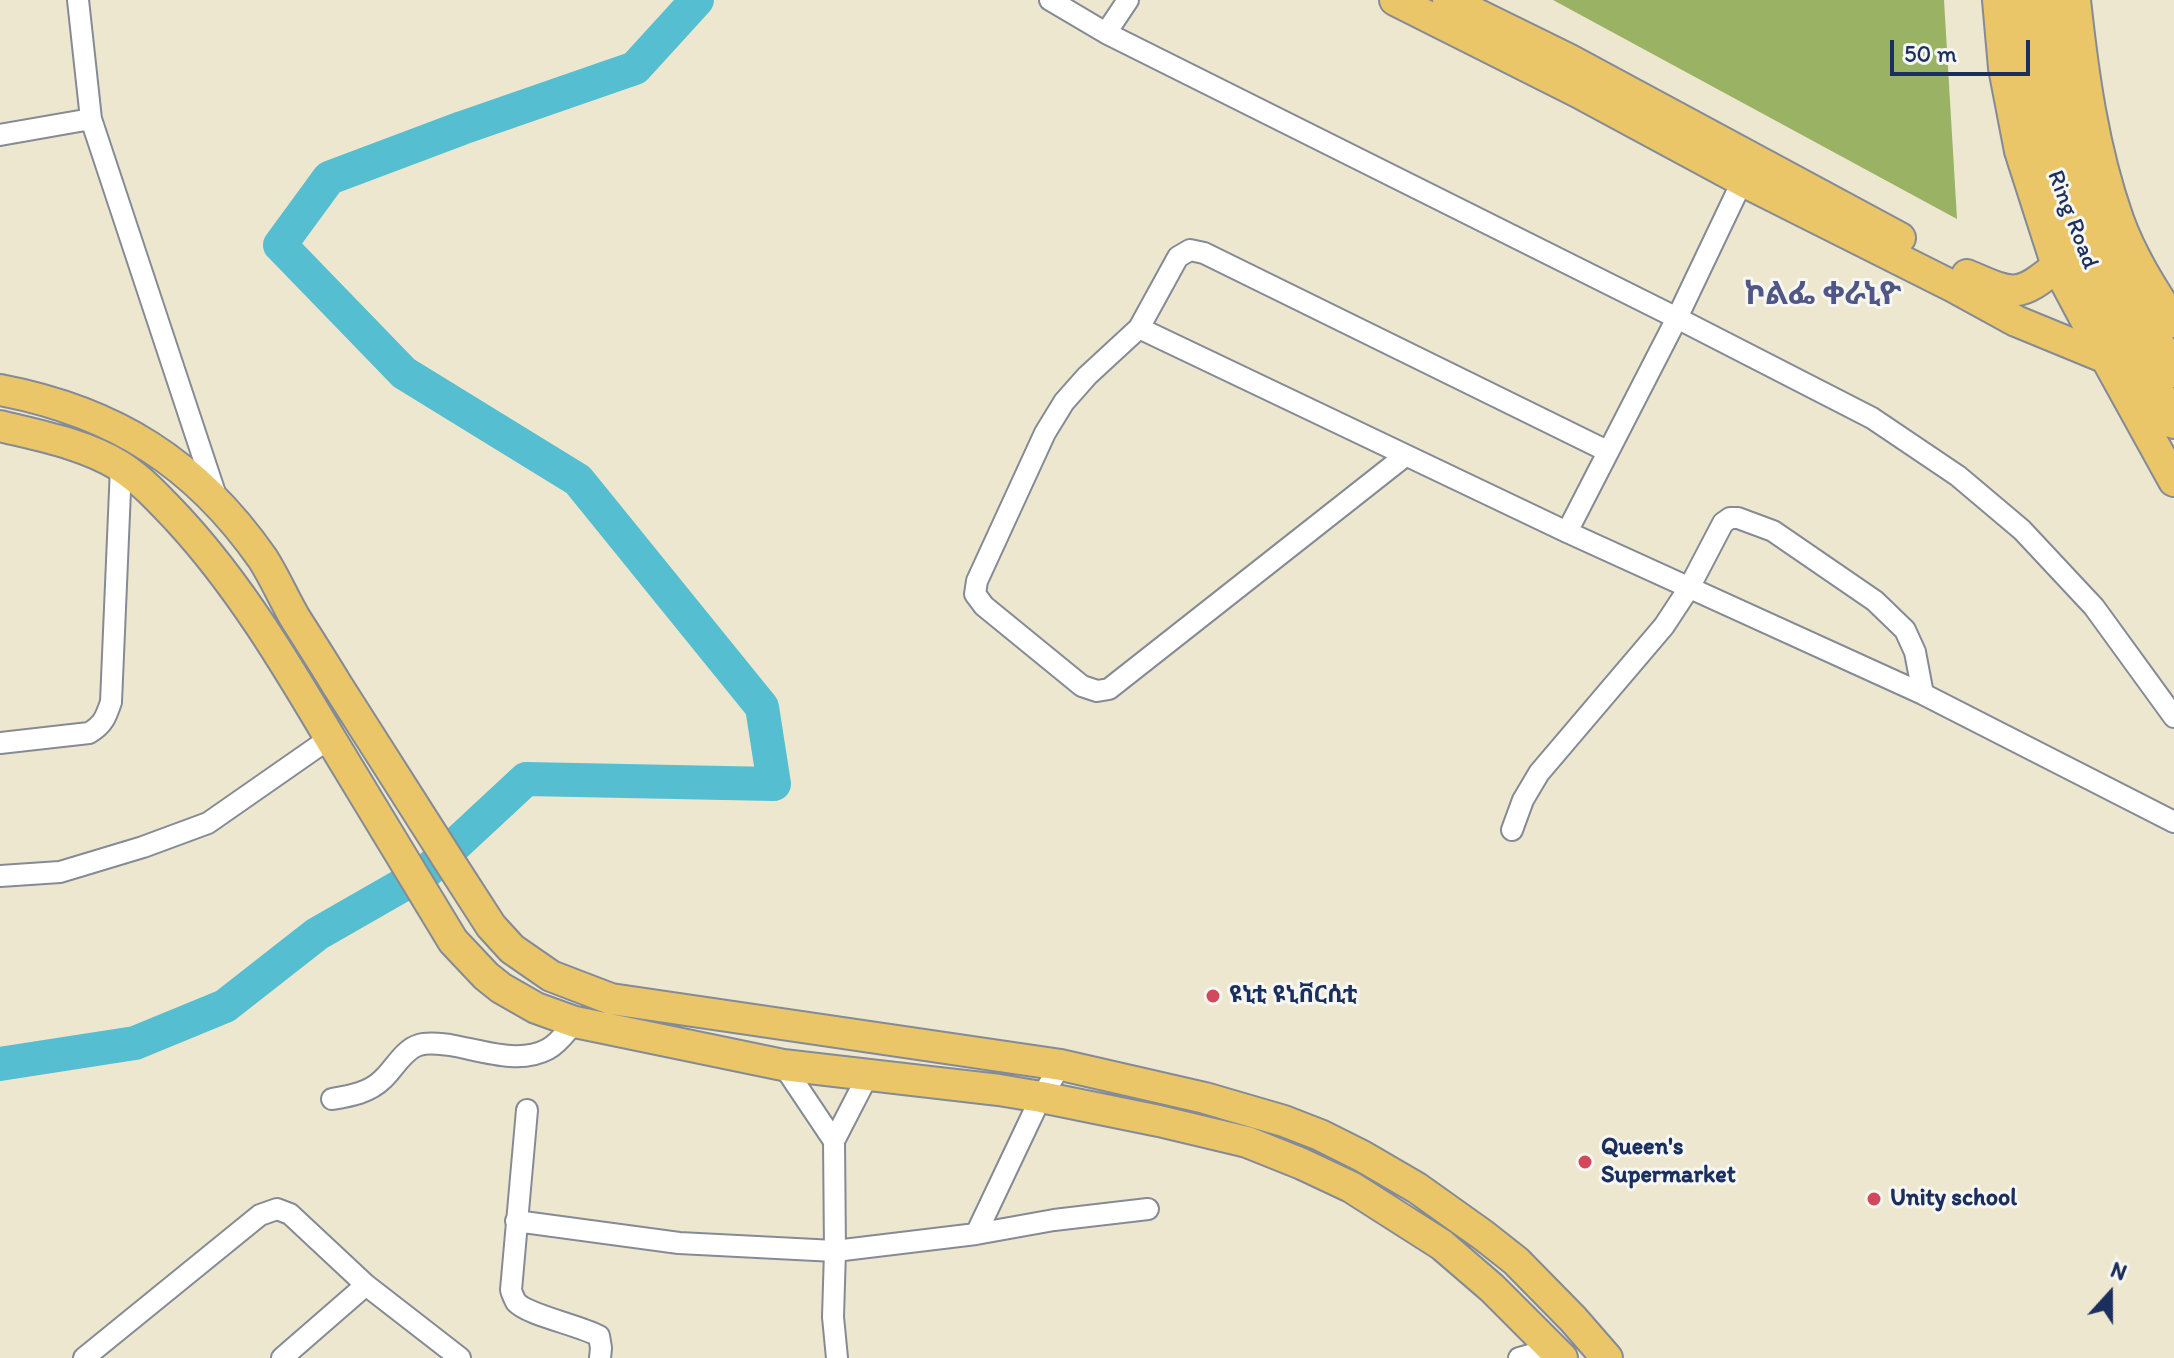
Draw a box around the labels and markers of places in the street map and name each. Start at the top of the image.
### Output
place label: ዩኒቲ ዩኒቨርሲቲ [1229,982,1357,1010]
marker: ዩኒቲ ዩኒቨርሲቲ [1204,987,1222,1005]
place label: Queen's Supermarket [1601,1134,1736,1190]
marker: Queen's Supermarket [1576,1153,1594,1171]
place label: Unity school [1890,1185,2017,1213]
marker: Unity school [1865,1190,1883,1208]

